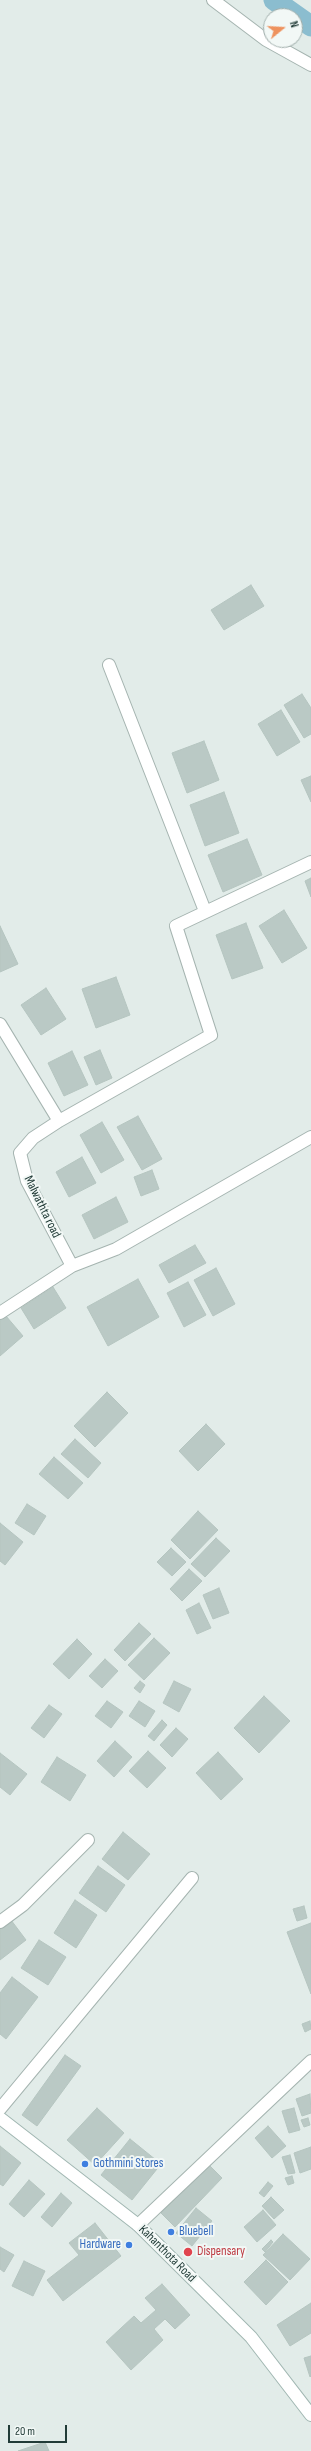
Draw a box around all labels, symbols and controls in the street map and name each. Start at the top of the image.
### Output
north arrow [263,8,303,48]
text: N [287,20,301,29]
street label: Malwathta road [20,1173,64,1241]
place label: Gothmini Stores [93,2156,163,2172]
marker: Gothmini Stores [80,2159,90,2169]
street label: Kahanthota Road [135,2222,199,2286]
place label: Bluebell [179,2224,213,2240]
marker: Bluebell [166,2227,176,2237]
place label: Hardware [80,2237,121,2253]
marker: Hardware [124,2240,134,2250]
place label: Dispensary [197,2244,245,2260]
marker: Dispensary [182,2246,194,2258]
scale bar [10,2417,69,2443]
text: 20 m [15,2424,35,2439]

